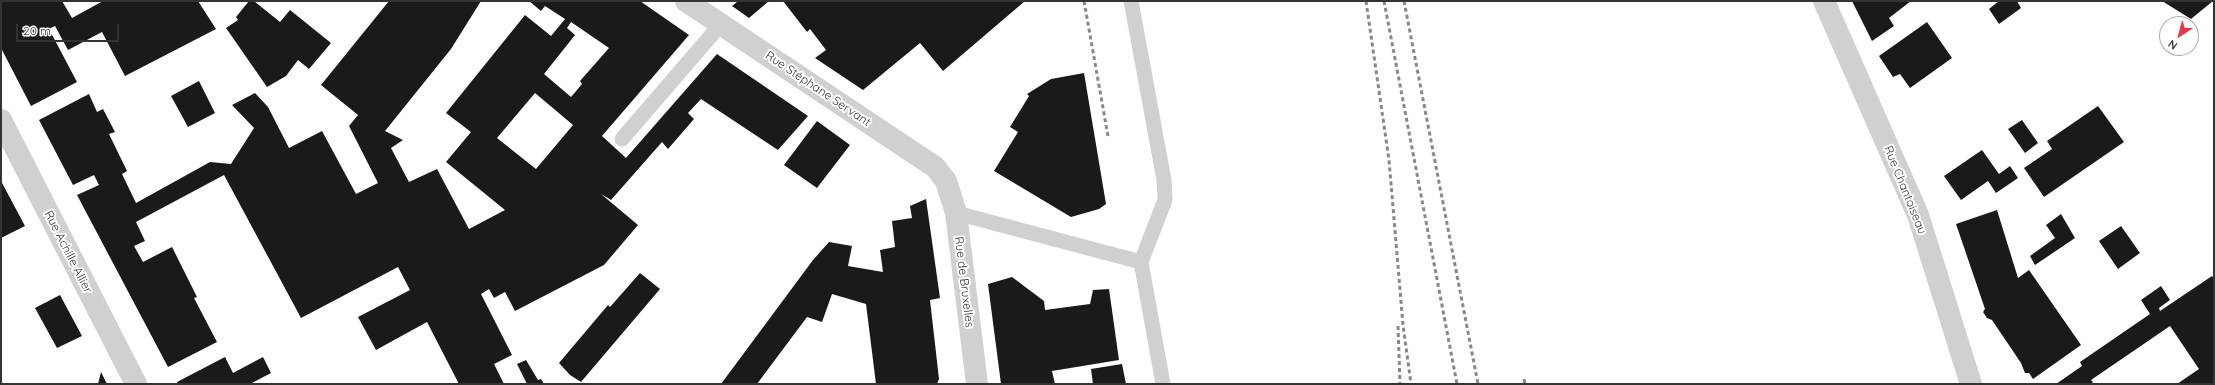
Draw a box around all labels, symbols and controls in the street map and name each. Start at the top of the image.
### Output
scale bar [18,16,121,42]
north arrow [2159,16,2199,56]
text: 20 m [23,23,51,38]
text: N [2165,37,2180,53]
street label: Rue Stéphane Servant [763,48,873,130]
street label: Rue Chantoiseau [1881,144,1929,236]
street label: Rue Achille Allier [41,208,95,296]
street label: Rue de Bruxelles [951,236,977,328]

